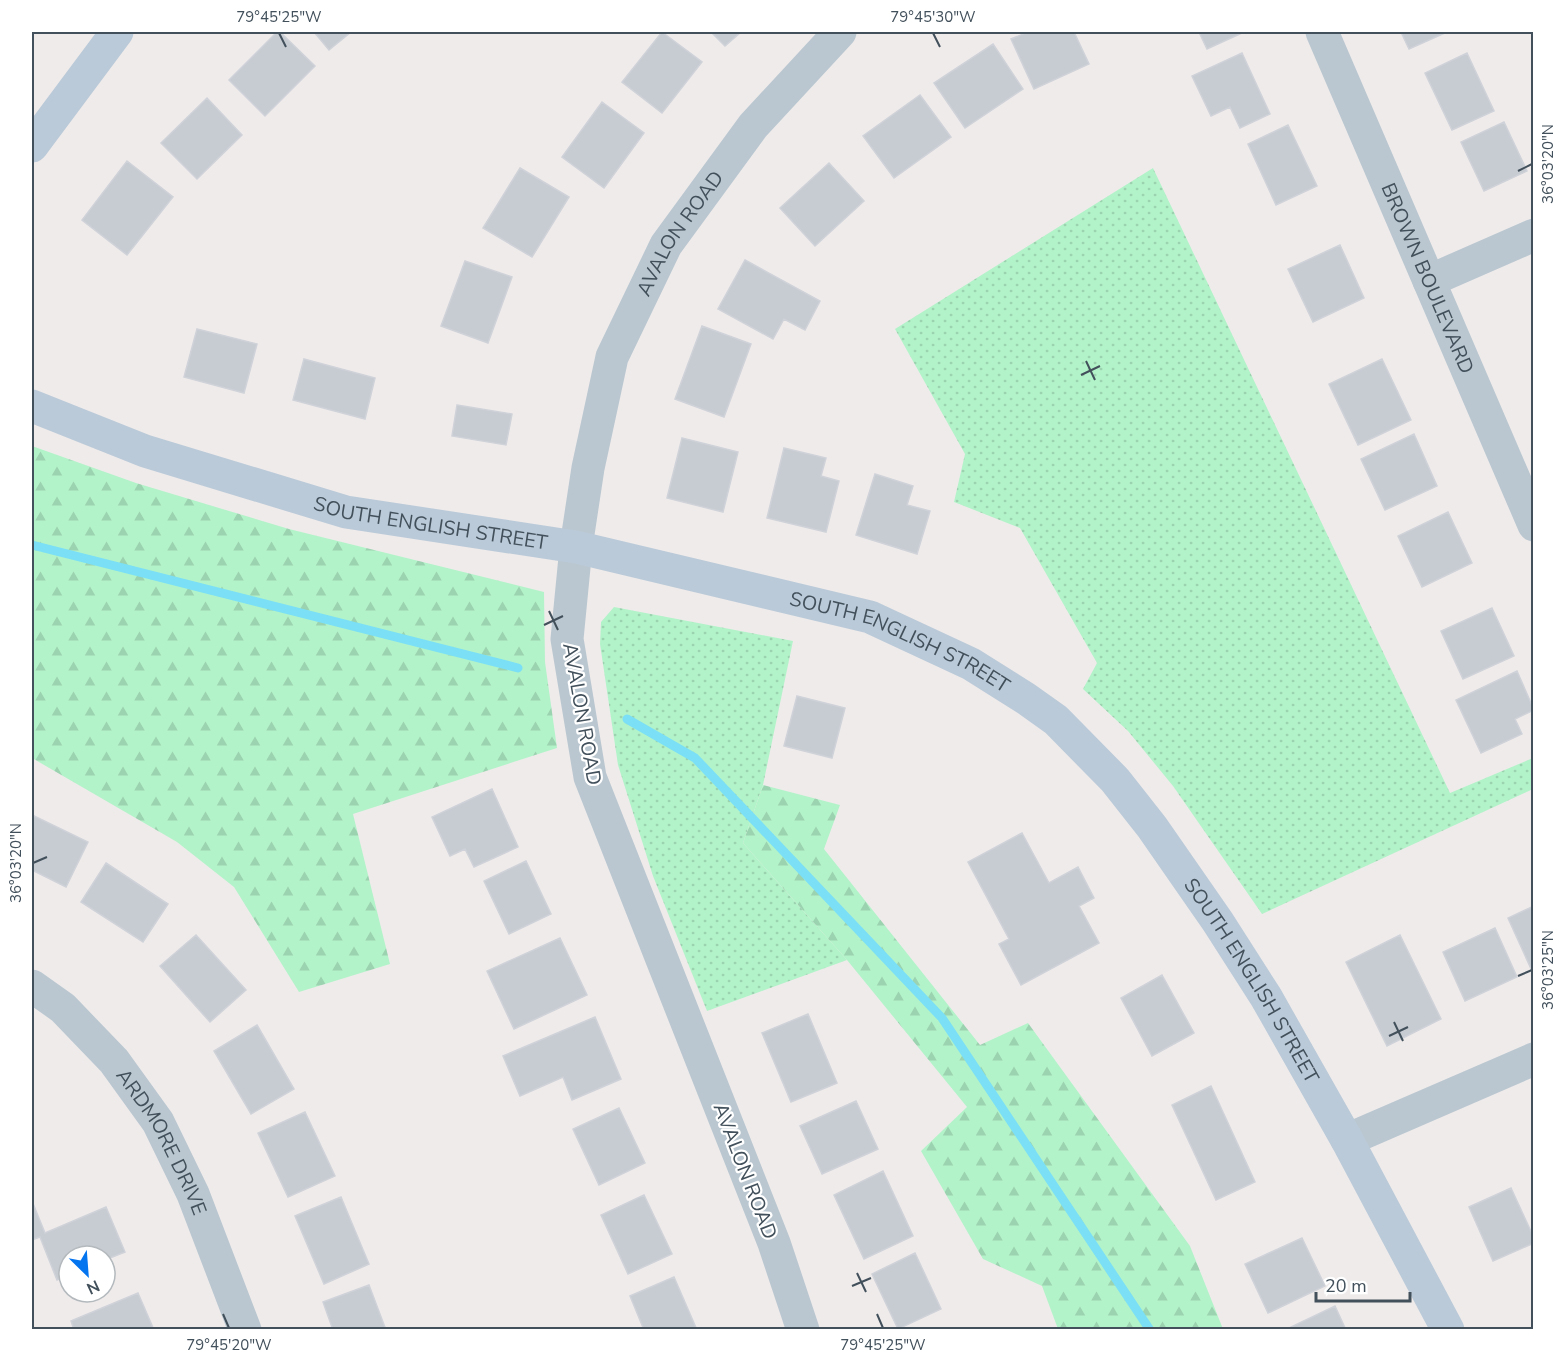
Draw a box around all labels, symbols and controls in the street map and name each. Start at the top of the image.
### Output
text: 79°45'25"W [236,7,322,27]
text: 79°45'30"W [890,7,976,27]
text: 36°03'20"N [1538,124,1558,204]
street label: AVALON ROAD [630,165,730,300]
street label: BROWN BOULEVARD [1375,179,1481,378]
street label: SOUTH ENGLISH STREET [310,489,549,556]
street label: SOUTH ENGLISH STREET [787,585,1015,699]
street label: AVALON ROAD [556,641,608,787]
text: 36°03'20"N [6,823,26,903]
street label: SOUTH ENGLISH STREET [1178,873,1326,1088]
text: 36°03'25"N [1538,930,1558,1010]
street label: ARDMORE DRIVE [110,1063,213,1219]
street label: AVALON ROAD [707,1099,783,1243]
north arrow [57,1244,117,1304]
scale bar [1316,1265,1410,1303]
text: N [83,1274,103,1299]
text: 20 m [1325,1274,1367,1298]
text: 79°45'20"W [186,1335,272,1355]
text: 79°45'25"W [840,1335,926,1355]

